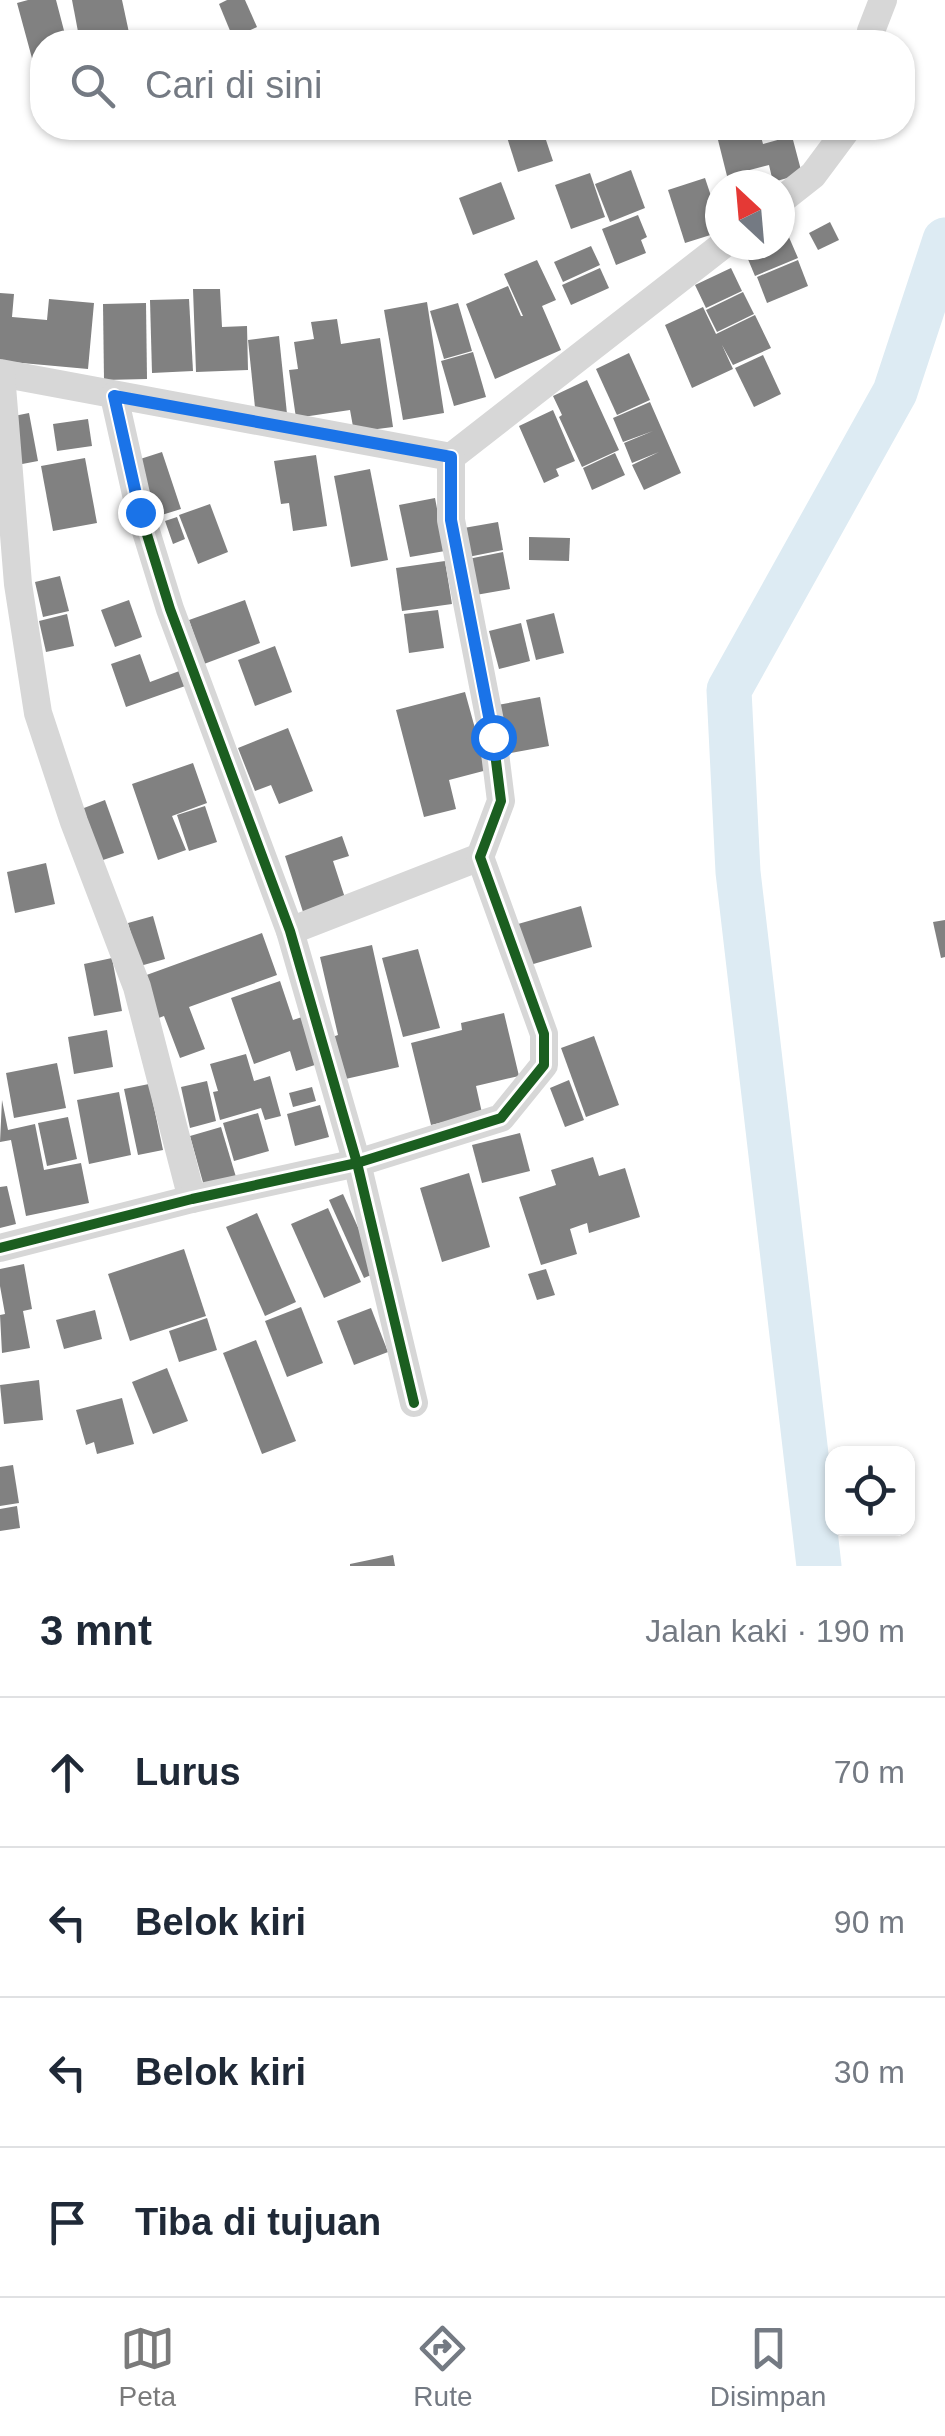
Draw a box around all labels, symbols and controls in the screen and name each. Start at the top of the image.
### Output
search box [30,30,915,140]
icon: search [65,58,120,113]
text: Cari di sini [145,64,322,106]
north arrow [705,170,795,260]
route end [118,490,164,536]
route start [471,715,517,761]
map controls [825,1446,915,1536]
button: locate [825,1446,915,1536]
text: 3 mnt [40,1607,152,1654]
text: Jalan kaki · 190 m [645,1613,905,1649]
icon: ahead [40,1745,95,1800]
text: Lurus [135,1751,241,1793]
text: 70 m [834,1754,905,1790]
icon: left [40,1895,95,1950]
text: Belok kiri [135,1901,306,1943]
text: 90 m [834,1904,905,1940]
icon: left [40,2045,95,2100]
text: Belok kiri [135,2051,306,2093]
text: 30 m [834,2054,905,2090]
icon: arrive [40,2195,95,2250]
text: Tiba di tujuan [135,2201,381,2243]
tab: Peta [119,2321,176,2413]
tab: Rute [413,2321,473,2413]
tab: Disimpan [710,2321,826,2413]

